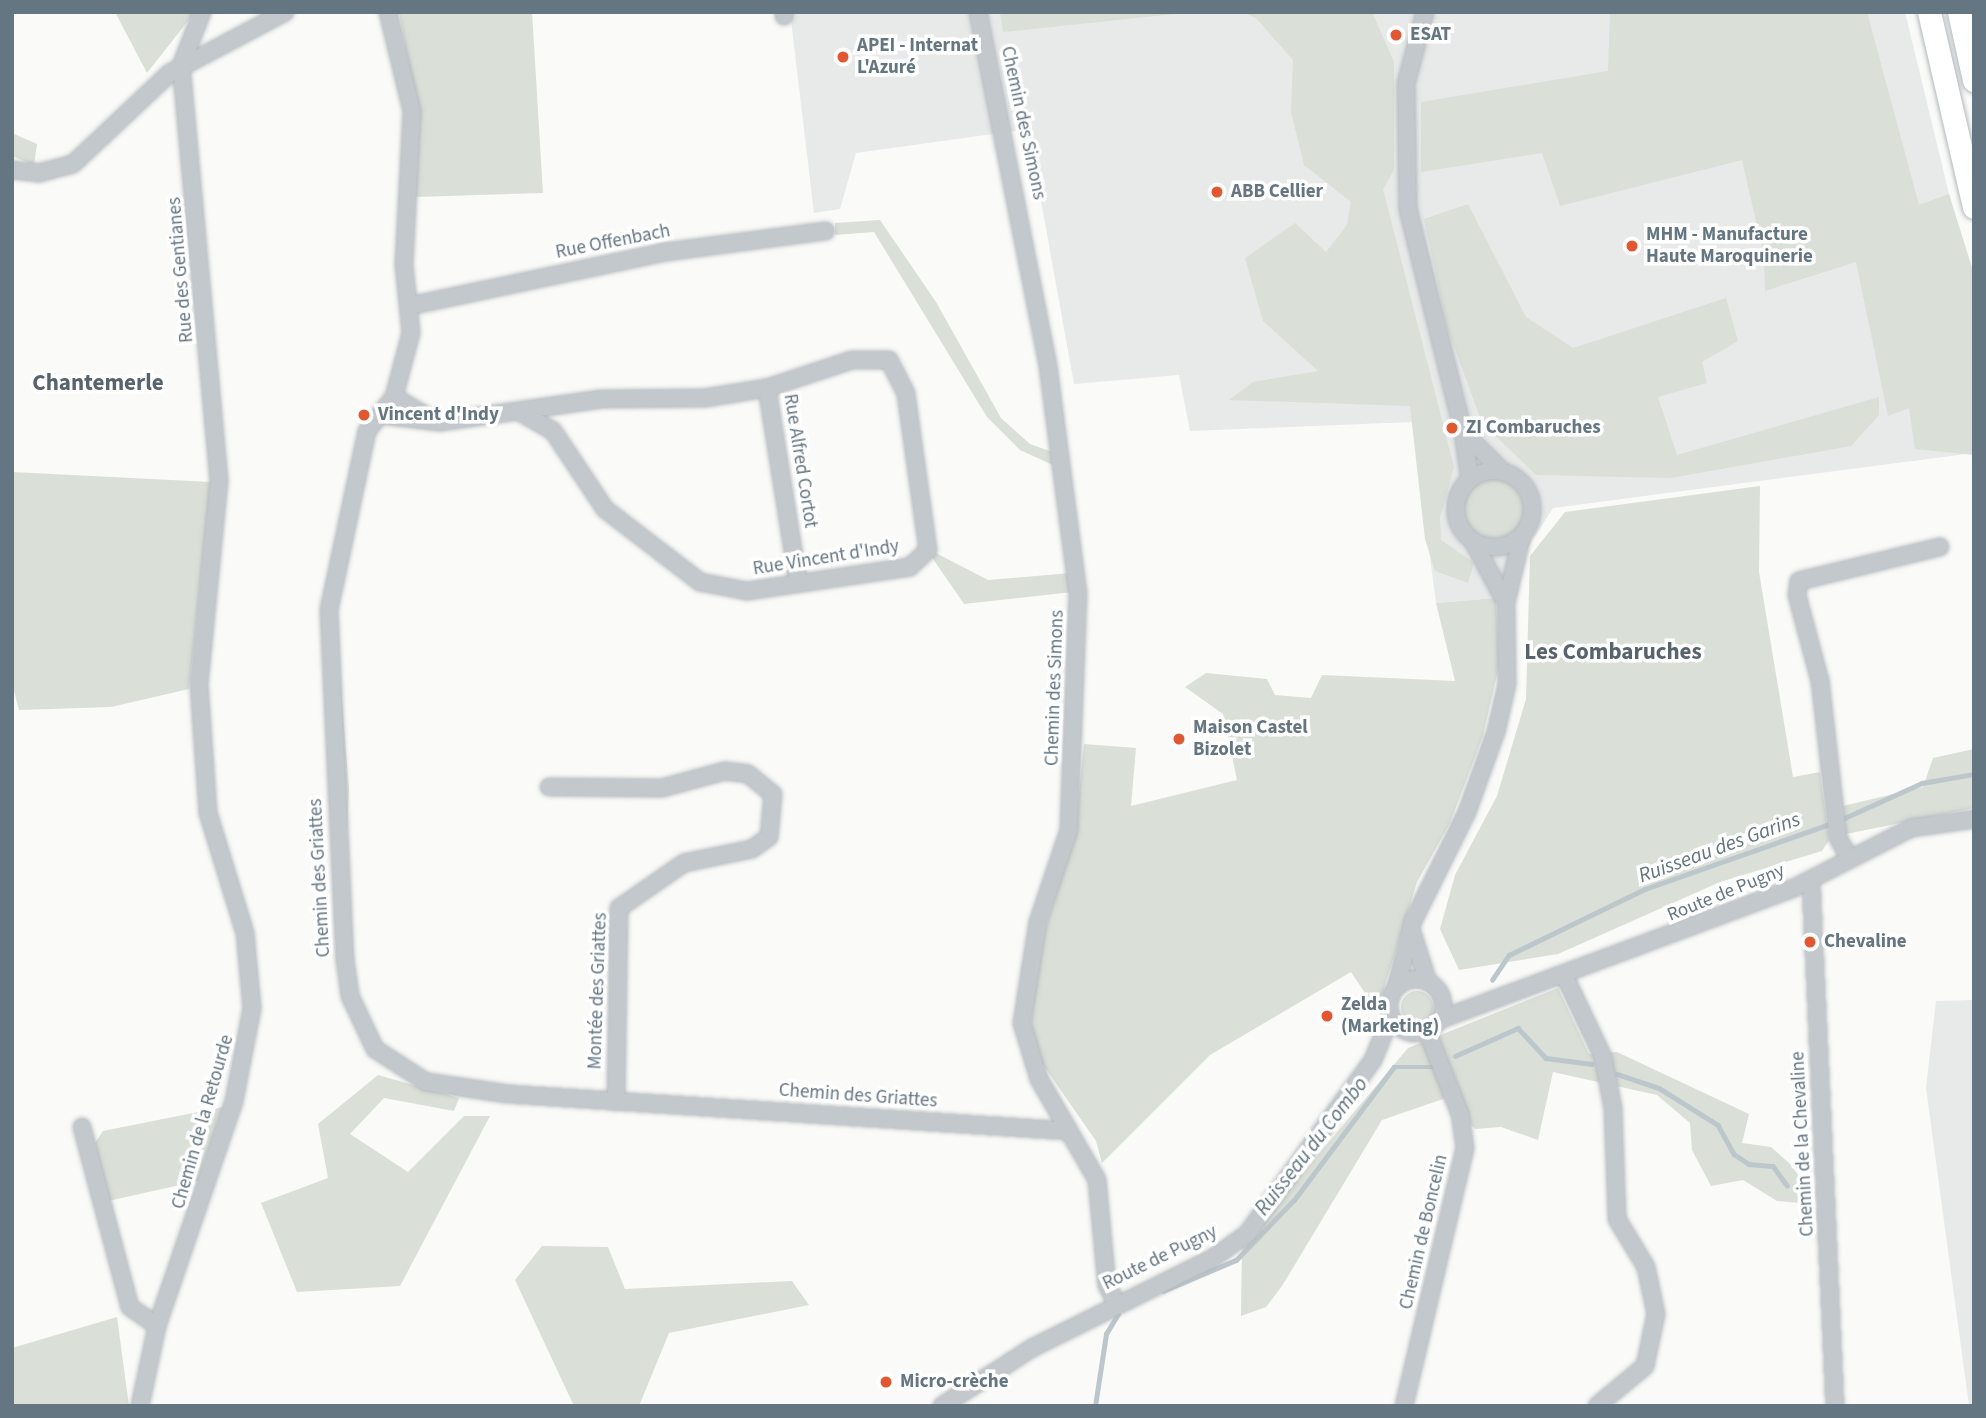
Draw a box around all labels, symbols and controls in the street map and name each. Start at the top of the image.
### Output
place label: ESAT [1410,24,1451,46]
marker: ESAT [1388,27,1404,43]
place label: APEI - Internat L'Azuré [857,35,978,79]
street label: Chemin des Simons [996,44,1050,202]
marker: APEI - Internat L'Azuré [835,49,851,65]
place label: ABB Cellier [1231,181,1323,203]
marker: ABB Cellier [1209,184,1225,200]
street label: Rue des Gentianes [163,196,199,344]
street label: Rue Offenbach [554,220,672,264]
place label: MHM - Manufacture Haute Maroquinerie [1646,224,1813,268]
marker: MHM - Manufacture Haute Maroquinerie [1624,238,1640,254]
district label: Chantemerle [32,369,164,397]
street label: Rue Alfred Cortot [778,392,822,530]
place label: Vincent d'Indy [378,404,499,426]
marker: Vincent d'Indy [356,407,372,423]
place label: ZI Combaruches [1466,417,1601,439]
marker: ZI Combaruches [1444,420,1460,436]
street label: Rue Vincent d'Indy [751,535,901,581]
street label: Chemin des Simons [1041,610,1069,766]
district label: Les Combaruches [1524,638,1702,666]
place label: Maison Castel Bizolet [1193,717,1308,761]
marker: Maison Castel Bizolet [1171,731,1187,747]
street label: Chemin des Griattes [304,798,336,958]
water label: Ruisseau des Garins [1635,806,1803,888]
street label: Route de Pugny [1664,859,1788,927]
street label: Montée des Griattes [584,912,612,1070]
place label: Chevaline [1824,931,1907,953]
marker: Chevaline [1802,934,1818,950]
place label: Zelda (Marketing) [1341,994,1439,1038]
marker: Zelda (Marketing) [1319,1008,1335,1024]
street label: Chemin de la Retourde [167,1032,239,1212]
street label: Chemin de la Chevaline [1787,1051,1819,1237]
water label: Ruisseau du Combo [1249,1072,1373,1220]
street label: Chemin des Griattes [778,1079,938,1113]
street label: Chemin de Boncelin [1395,1152,1453,1312]
street label: Route de Pugny [1099,1220,1221,1296]
place label: Micro-crèche [900,1371,1009,1393]
marker: Micro-crèche [878,1374,894,1390]

